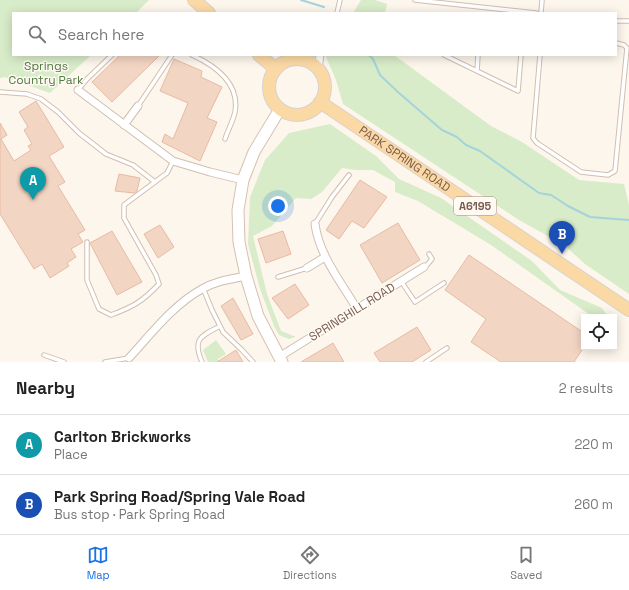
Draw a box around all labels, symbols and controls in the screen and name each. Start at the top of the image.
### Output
search box [12,12,617,56]
icon: search [26,23,48,45]
text: Search here [58,25,144,44]
park label: Springs Country Park [8,58,84,88]
street label: PARK SPRING ROAD [356,122,454,196]
pin: A [20,167,46,200]
your location [268,196,288,216]
road number: A6195 [454,197,496,215]
pin: B [549,221,575,254]
street label: SPRINGHILL ROAD [306,279,398,345]
map controls [581,314,617,350]
button: locate [581,314,617,350]
text: Nearby [16,377,75,399]
text: 2 results [559,380,613,397]
text: Carlton Brickworks [54,427,191,446]
text: A [25,436,33,453]
text: 220 m [574,436,613,453]
text: Place [54,446,88,463]
text: Park Spring Road/Spring Vale Road [54,487,305,506]
text: B [25,496,33,513]
text: 260 m [574,496,613,513]
text: Bus stop · Park Spring Road [54,506,225,523]
tab: Map [87,544,110,582]
tab: Directions [283,544,337,582]
tab: Saved [510,544,542,582]

